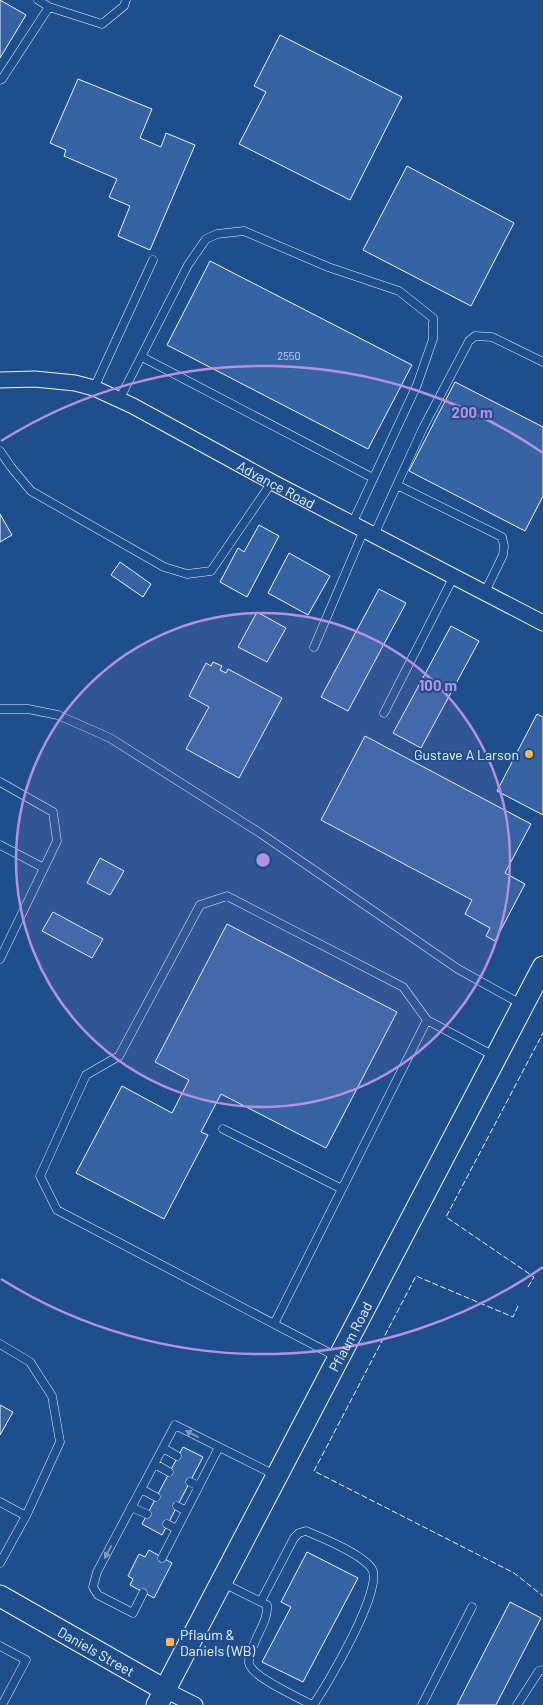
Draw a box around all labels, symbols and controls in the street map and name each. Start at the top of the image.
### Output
house number: 2550 [277,349,301,362]
text: 200 m [451,403,493,421]
street label: Advance Road [235,456,318,511]
text: 100 m [419,676,457,694]
place label: Gustave A Larson [414,746,519,763]
marker: Gustave A Larson [523,748,535,760]
centre of rings [254,851,272,869]
street label: Pflaum Road [325,1299,375,1374]
one-way arrow [185,1430,199,1438]
one-way arrow [104,1545,112,1559]
street label: Daniels Street [55,1622,138,1679]
place label: Pflaum & Daniels (WB) [180,1626,256,1659]
marker: Pflaum & Daniels (WB) [164,1636,176,1648]

